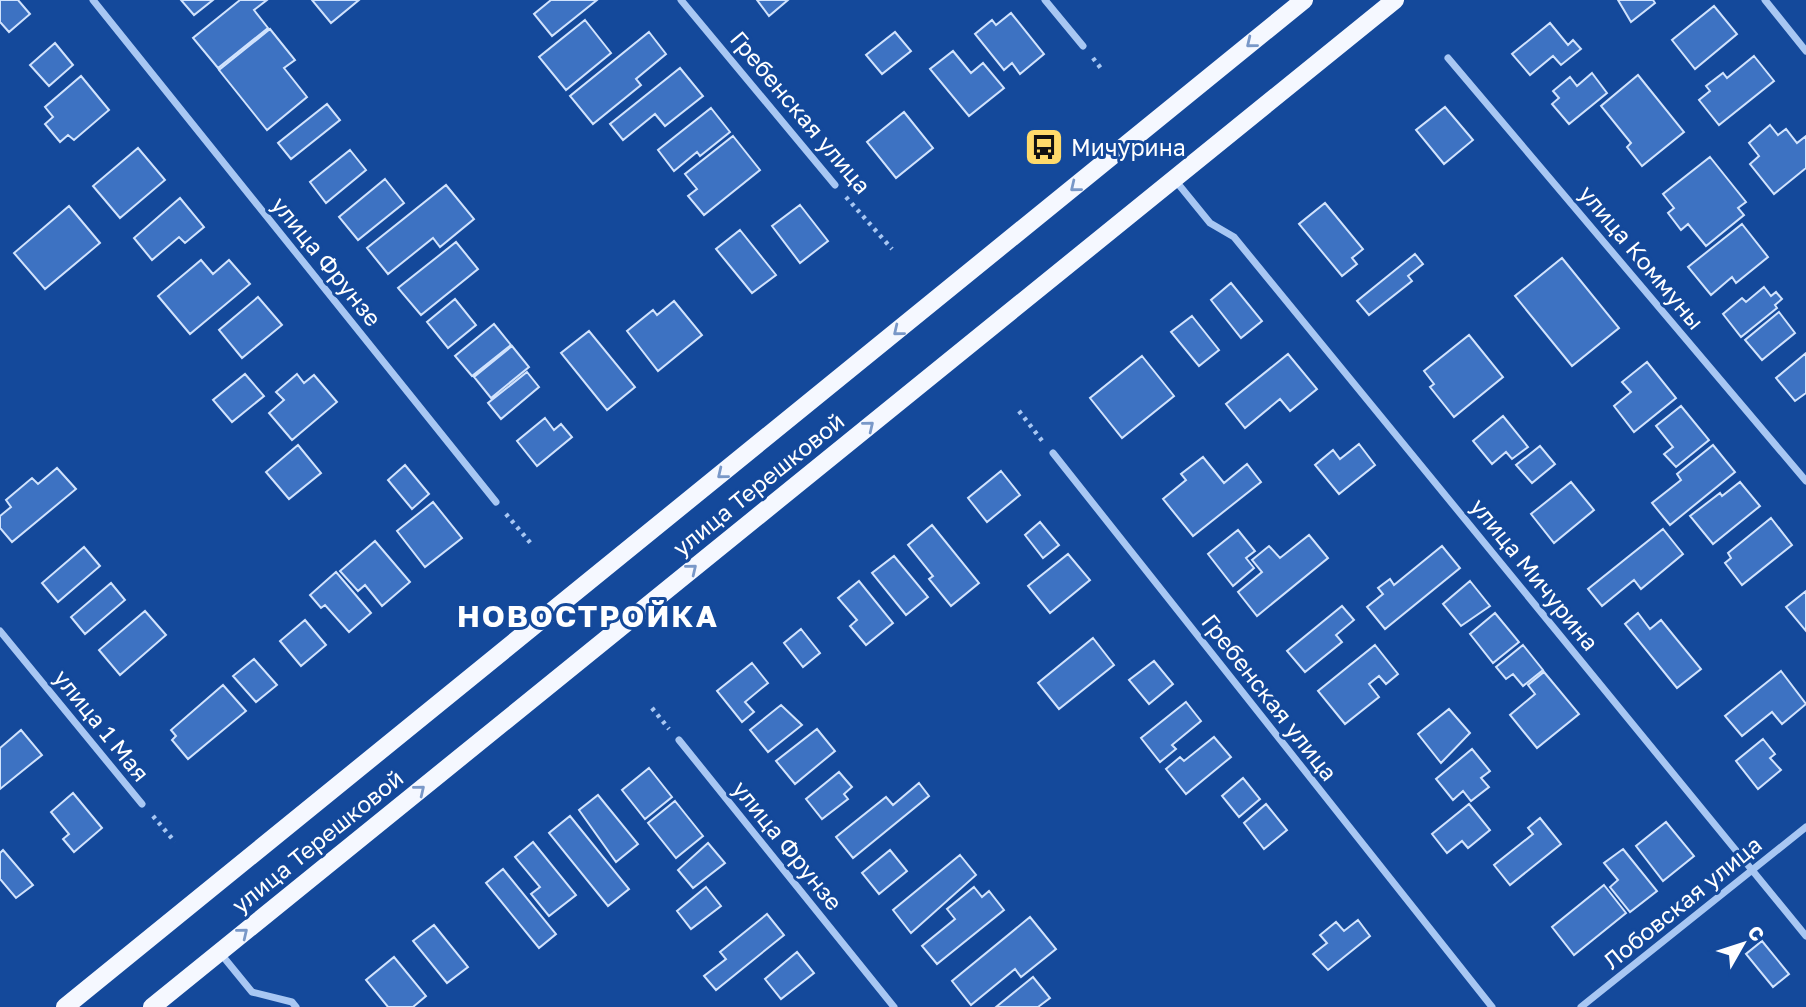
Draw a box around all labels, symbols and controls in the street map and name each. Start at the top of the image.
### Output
street label: Гребенская улица [725,25,877,199]
one-way arrow [1247,35,1260,47]
bus stop icon: Мичурина [1023,126,1065,168]
place label: Мичурина [1071,133,1186,161]
one-way arrow [1071,179,1084,191]
street label: улица Коммуны [1574,179,1710,335]
street label: улица Фрунзе [266,190,388,332]
one-way arrow [894,322,906,335]
street label: улица Терешковой [667,406,849,562]
one-way arrow [861,422,873,435]
one-way arrow [717,466,730,478]
street label: улица Мичурина [1465,492,1605,656]
one-way arrow [684,565,696,578]
district label: НОВОСТРОЙКА [457,598,719,634]
street label: Гребенская улица [1196,608,1344,786]
street label: улица 1 Мая [48,663,156,787]
street label: улица Терешковой [226,763,408,919]
street label: улица Фрунзе [727,774,849,916]
one-way arrow [411,786,424,798]
street label: Лобовская улица [1597,830,1767,974]
north arrow [1708,909,1778,979]
text: С [1743,921,1770,945]
one-way arrow [235,929,248,941]

